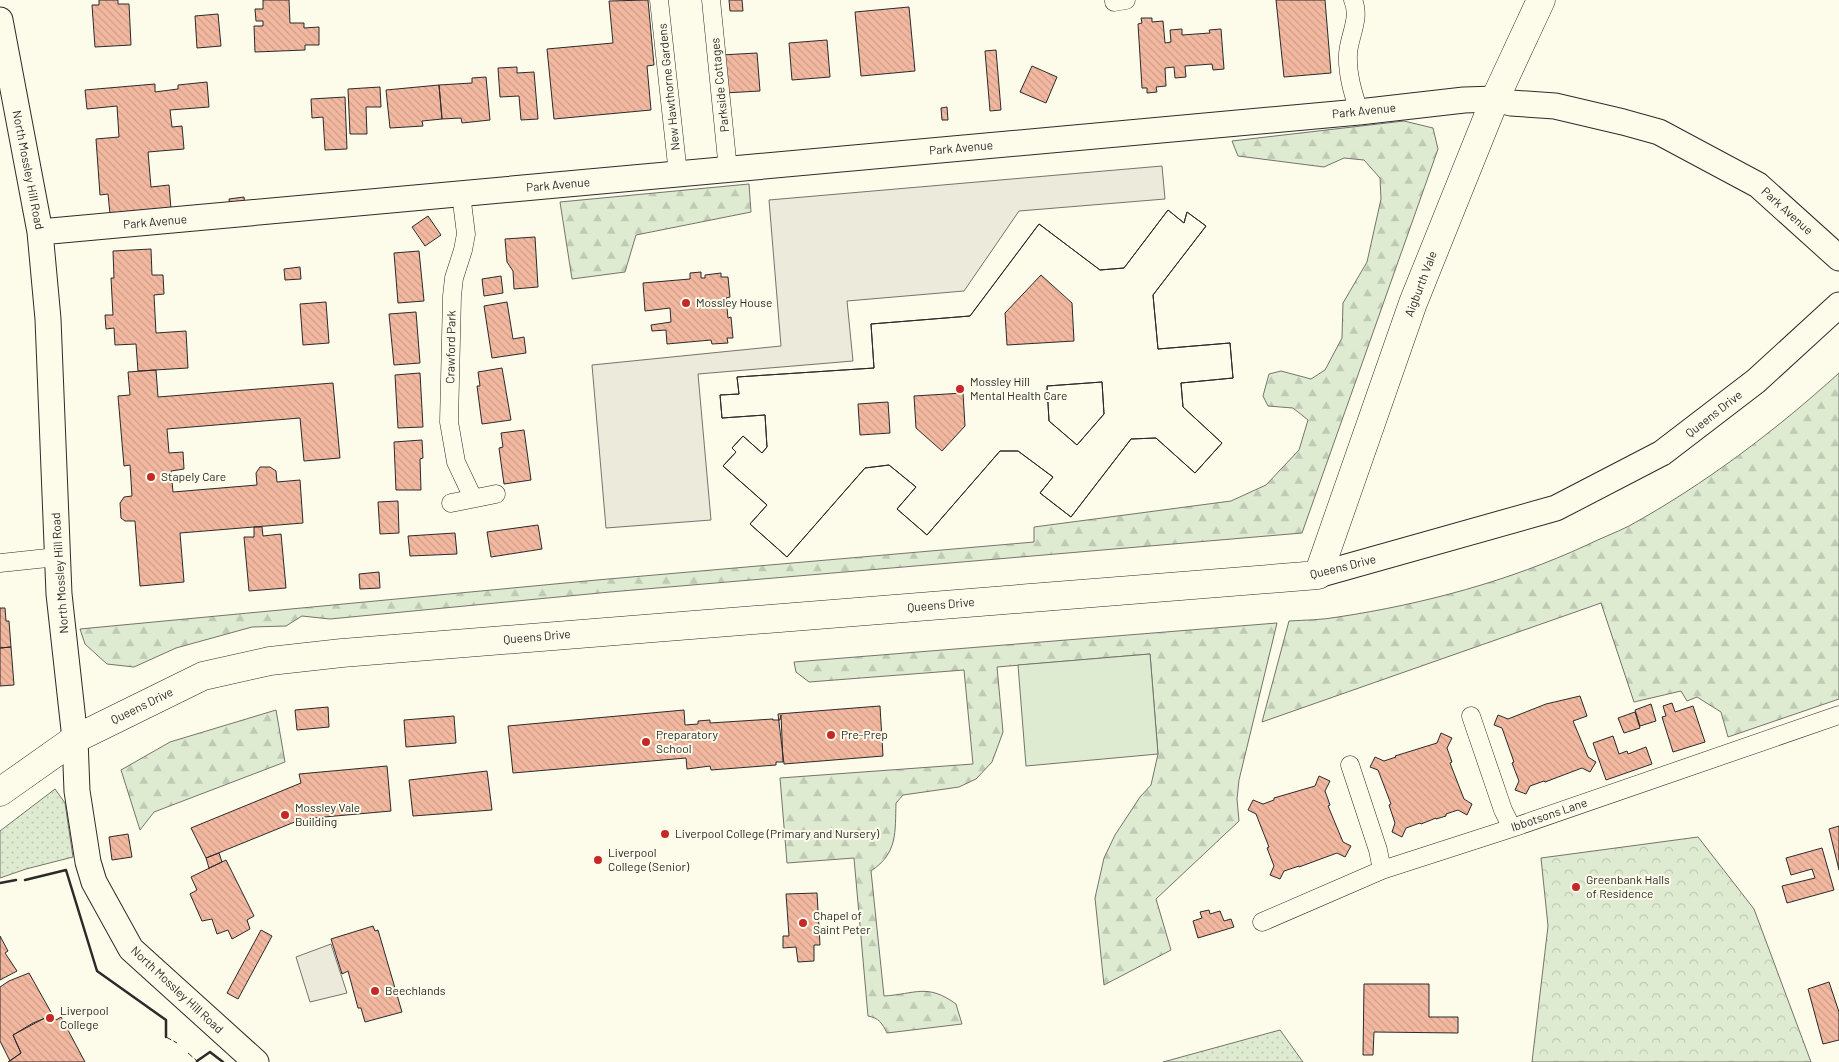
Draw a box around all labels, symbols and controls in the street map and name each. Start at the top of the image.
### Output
street label: New Hawthorne Gardens [654,23,682,151]
street label: Parkside Cottages [707,37,731,133]
street label: Park Avenue [1331,100,1397,120]
street label: North Mossley Hill Road [11,109,47,231]
street label: Park Avenue [928,137,993,157]
street label: Park Avenue [525,174,590,194]
street label: Park Avenue [1759,184,1816,237]
street label: Park Avenue [122,211,187,231]
street label: Aigburth Vale [1401,249,1439,319]
place label: Mossley House [696,295,772,309]
marker: Mossley House [680,297,692,309]
street label: Crawford Park [442,310,458,384]
place label: Mossley Hill Mental Health Care [970,374,1067,402]
marker: Mossley Hill Mental Health Care [954,383,966,395]
street label: Queens Drive [1682,387,1744,440]
place label: Stapely Care [161,469,226,483]
marker: Stapely Care [145,471,157,483]
street label: North Mossley Hill Road [48,512,70,634]
street label: Queens Drive [1308,551,1377,581]
street label: Queens Drive [907,594,975,614]
street label: Queens Drive [503,626,571,646]
street label: Queens Drive [108,684,175,726]
place label: Preparatory School [656,727,718,755]
place label: Pre-Prep [841,727,888,741]
marker: Pre-Prep [825,729,837,741]
marker: Preparatory School [640,736,652,748]
street label: Ibbotsons Lane [1509,794,1589,834]
place label: Mossley Vale Building [295,800,360,828]
marker: Mossley Vale Building [279,809,291,821]
place label: Liverpool College (Primary and Nursery) [675,826,880,840]
marker: Liverpool College (Primary and Nursery) [659,828,671,840]
place label: Liverpool College (Senior) [608,845,690,873]
marker: Liverpool College (Senior) [592,854,604,866]
place label: Greenbank Halls of Residence [1586,872,1670,900]
marker: Greenbank Halls of Residence [1570,881,1582,893]
place label: Chapel of Saint Peter [813,908,871,936]
marker: Chapel of Saint Peter [797,917,809,929]
street label: North Mossley Hill Road [129,943,227,1036]
place label: Beechlands [385,983,446,997]
marker: Beechlands [369,985,381,997]
place label: Liverpool College [60,1003,109,1031]
marker: Liverpool College [44,1012,56,1024]

